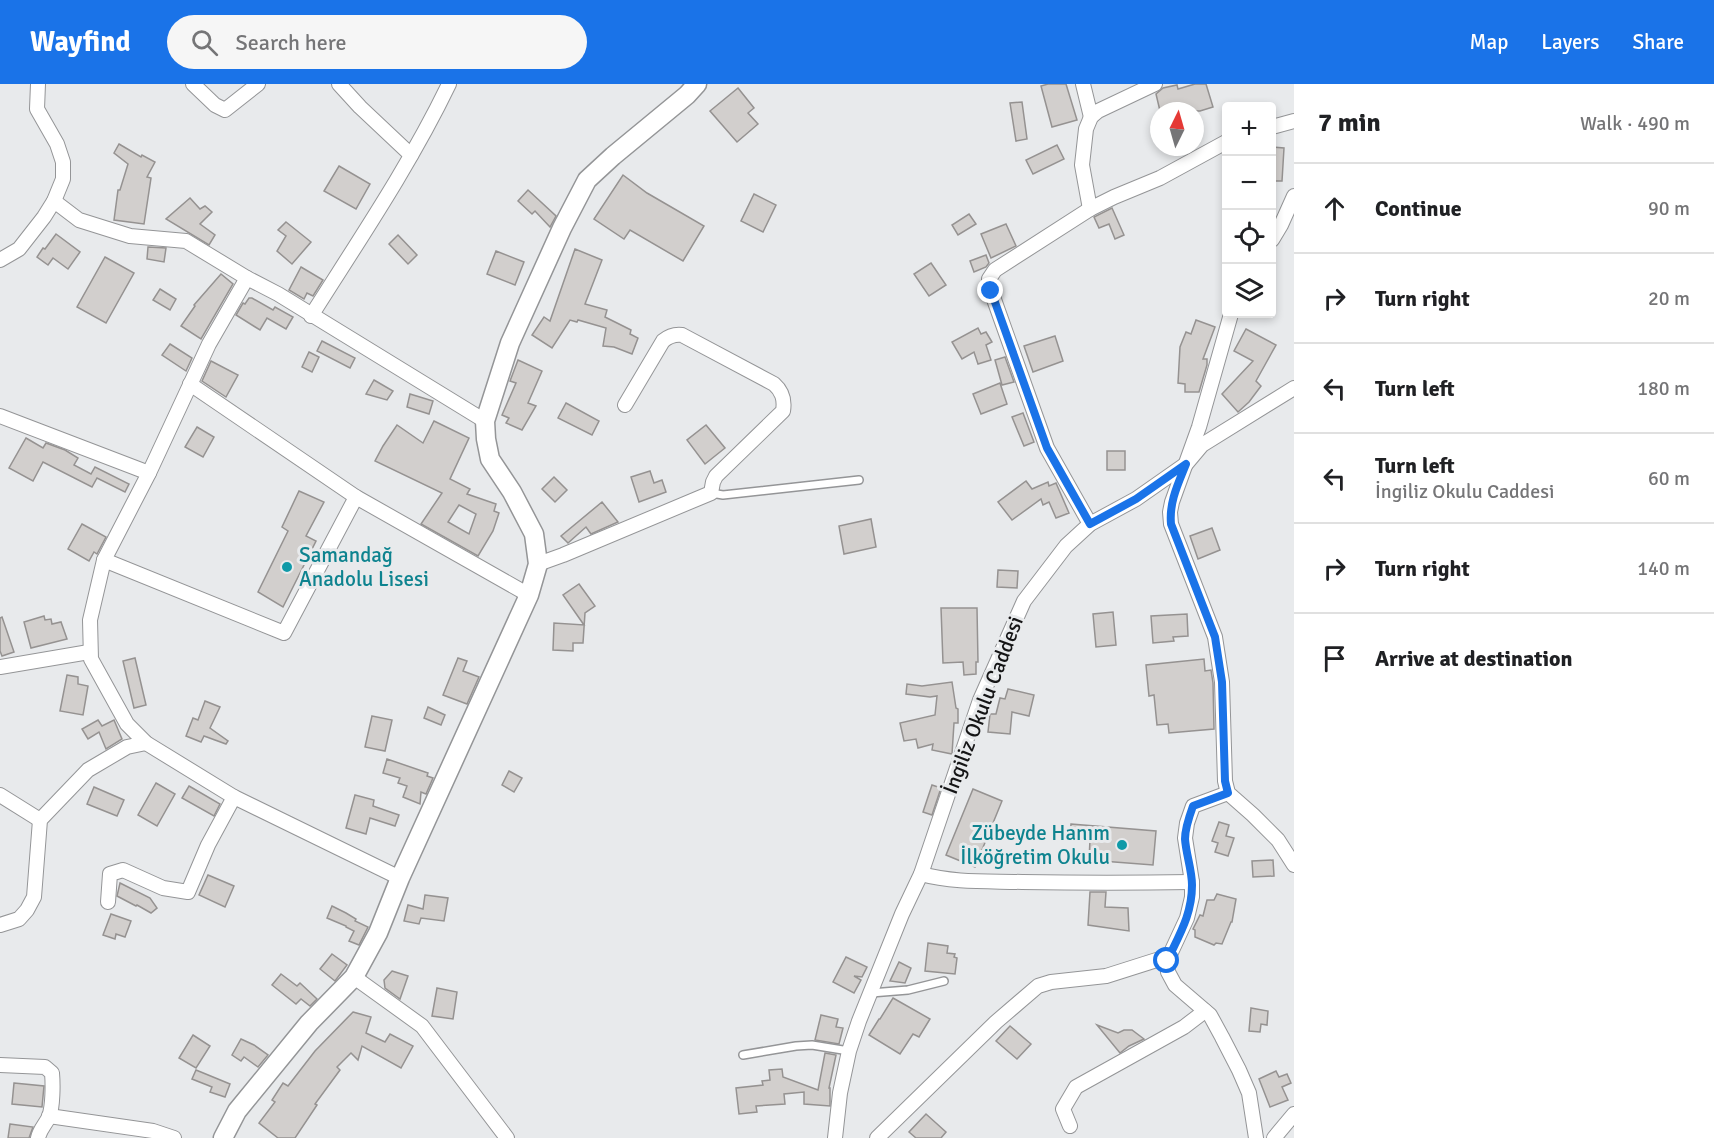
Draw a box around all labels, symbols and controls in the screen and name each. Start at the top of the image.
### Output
search box [167,15,587,69]
text: Wayfind [30,25,131,59]
icon: search [188,26,221,59]
text: Search here [236,29,347,56]
text: Map [1470,29,1508,55]
text: Layers [1541,29,1599,55]
text: Share [1632,29,1684,55]
north arrow [1150,102,1204,156]
map controls [1222,102,1276,318]
button: + [1222,102,1276,156]
text: 7 min [1318,107,1381,139]
text: Walk · 490 m [1580,111,1690,136]
button: − [1222,156,1276,210]
icon: ahead [1318,192,1351,225]
text: Continue [1375,195,1462,222]
text: 90 m [1648,196,1690,221]
button: locate [1222,210,1276,264]
button: layers [1222,264,1276,318]
route end [977,277,1003,303]
icon: right [1318,282,1351,315]
text: Turn right [1375,285,1470,312]
text: 20 m [1648,286,1690,311]
icon: left [1318,372,1351,405]
text: Turn left [1375,375,1455,402]
text: 180 m [1637,376,1690,401]
text: Turn left [1375,452,1455,479]
icon: left [1318,462,1351,495]
text: 60 m [1648,466,1690,491]
text: İngiliz Okulu Caddesi [1375,479,1554,504]
place label: Samandağ Anadolu Lisesi [299,542,429,592]
icon: right [1318,552,1351,585]
text: Turn right [1375,555,1470,582]
text: 140 m [1637,556,1690,581]
marker: Samandağ Anadolu Lisesi [280,560,294,574]
street label: İngiliz Okulu Caddesi [937,612,1029,798]
icon: arrive [1318,642,1351,675]
text: Arrive at destination [1375,645,1572,672]
place label: Zübeyde Hanım İlköğretim Okulu [960,820,1110,870]
marker: Zübeyde Hanım İlköğretim Okulu [1115,838,1129,852]
route start [1153,947,1179,973]

